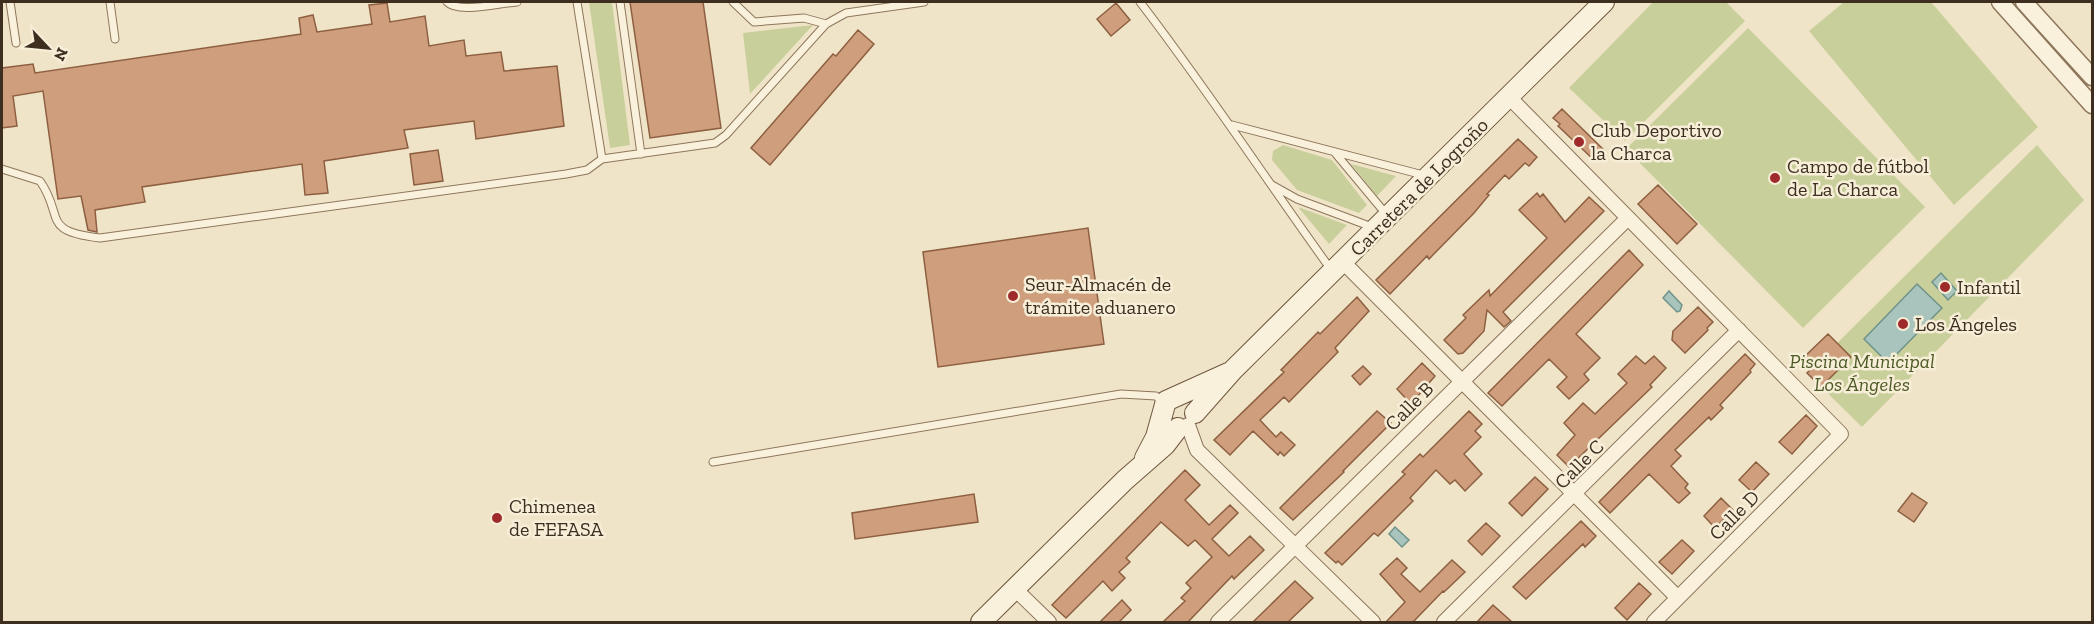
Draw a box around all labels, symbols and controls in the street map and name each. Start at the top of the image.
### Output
north arrow [18,18,78,78]
text: N [50,45,72,64]
street label: Carretera de Logroño [1345,113,1493,261]
place label: Club Deportivo la Charca [1591,118,1722,165]
marker: Club Deportivo la Charca [1572,135,1586,149]
place label: Campo de fútbol de La Charca [1787,154,1929,201]
marker: Campo de fútbol de La Charca [1768,171,1782,185]
place label: Seur-Almacén de trámite aduanero [1025,272,1176,319]
place label: Infantil [1957,275,2021,299]
marker: Infantil [1938,280,1952,294]
marker: Seur-Almacén de trámite aduanero [1006,289,1020,303]
place label: Los Ángeles [1915,312,2017,336]
marker: Los Ángeles [1896,317,1910,331]
park label: Piscina Municipal Los Ángeles [1789,349,1935,396]
street label: Calle B [1380,377,1438,435]
street label: Calle C [1549,434,1609,494]
street label: Calle D [1704,485,1764,545]
place label: Chimenea de FEFASA [509,494,604,541]
marker: Chimenea de FEFASA [490,511,504,525]

